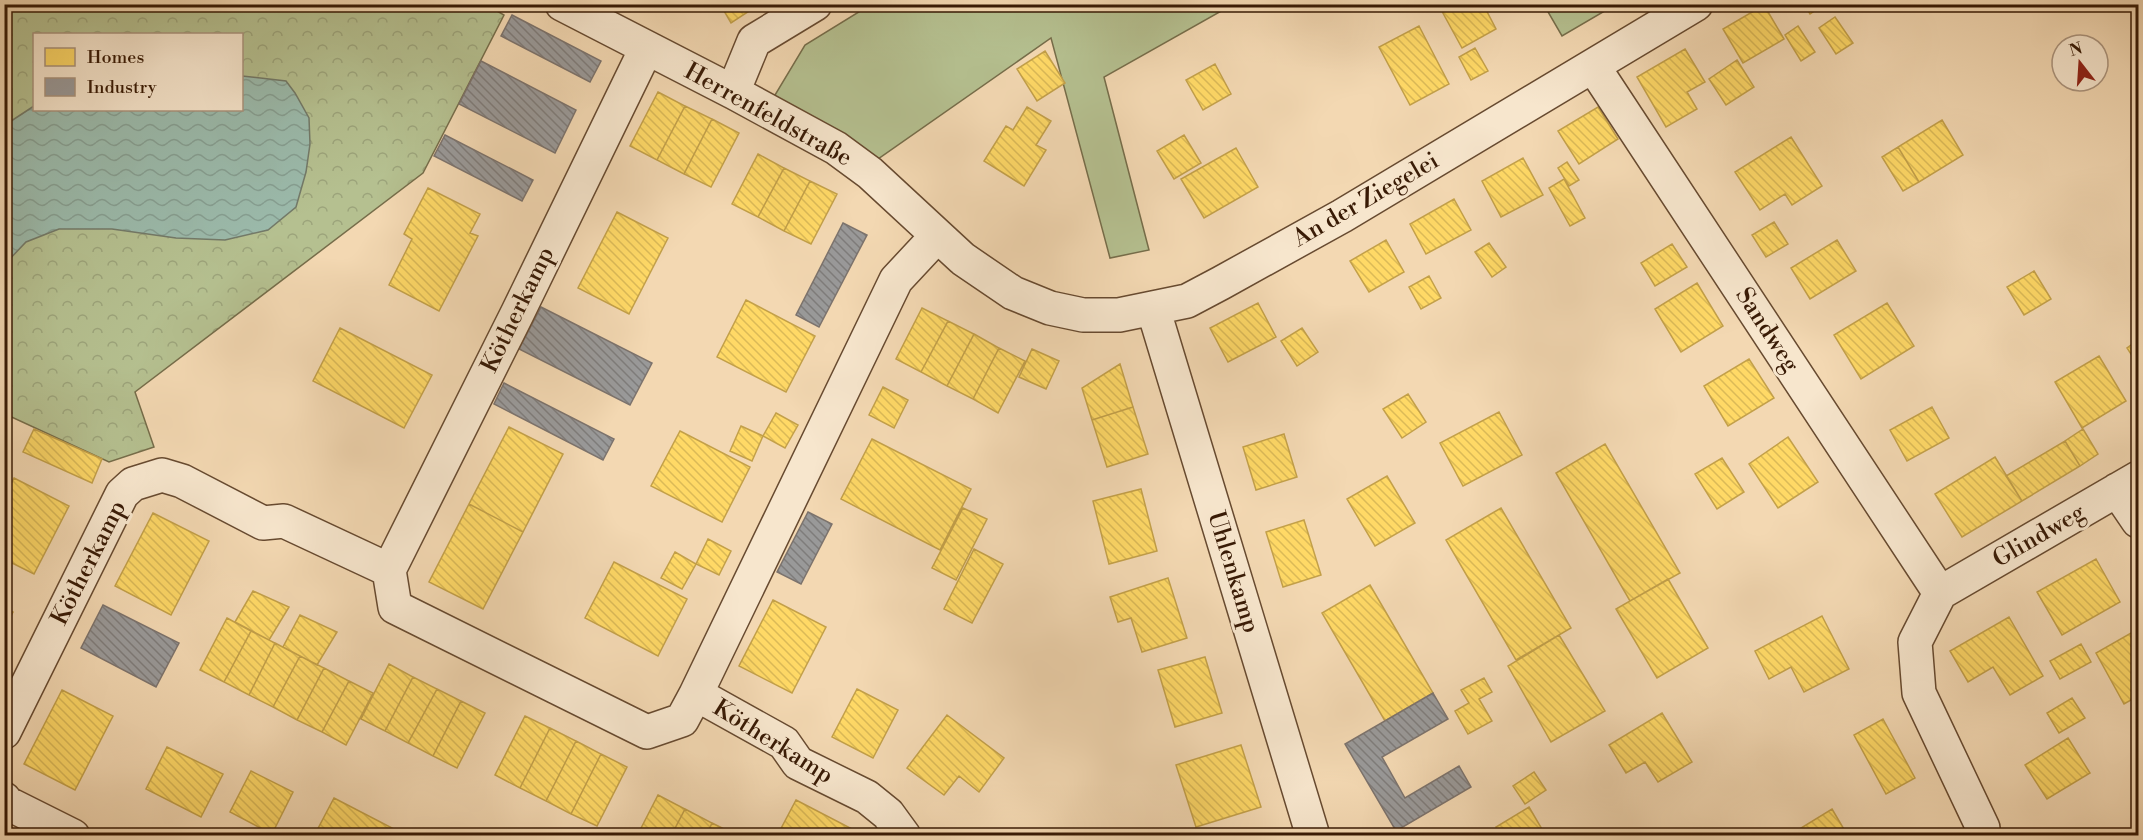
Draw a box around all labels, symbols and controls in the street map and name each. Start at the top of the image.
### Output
legend [33,33,243,111]
north arrow [2050,33,2110,93]
text: N [2067,38,2085,61]
text: Homes [87,46,144,69]
street label: Herrenfeldstraße [679,57,857,173]
text: Industry [87,76,157,99]
street label: An der Ziegelei [1287,146,1445,254]
street label: Kötherkamp [475,242,561,378]
street label: Sandweg [1729,282,1806,379]
street label: Kötherkamp [45,496,133,630]
street label: Glindweg [1987,497,2091,574]
street label: Uhlenkamp [1200,507,1266,637]
street label: Kötherkamp [707,693,839,791]

